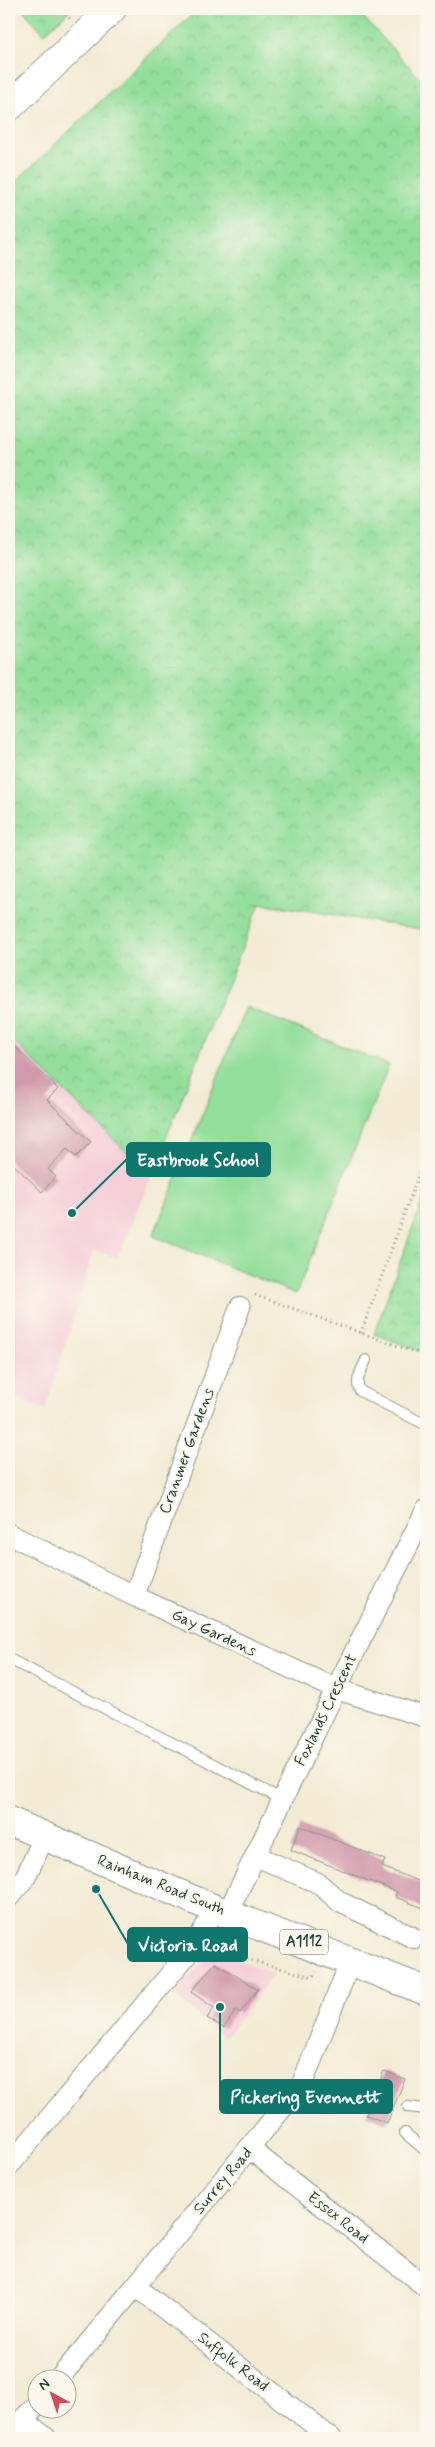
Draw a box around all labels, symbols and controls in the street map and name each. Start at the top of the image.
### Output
callout: Eastbrook School [127,1143,270,1176]
text: Eastbrook School [137,1149,259,1173]
street label: Cranmer Gardens [155,1385,219,1517]
street label: Gay Gardens [168,1604,260,1662]
street label: Foxlands Crescent [290,1650,362,1770]
street label: Rainham Road South [94,1850,228,1920]
callout: Victoria Road [128,1928,247,1961]
road number: A1112 [280,1930,328,1954]
text: Victoria Road [138,1934,238,1958]
callout: Pickering Evennett [220,2080,392,2113]
text: Pickering Evennett [230,2086,382,2112]
street label: Surrey Road [189,2143,257,2219]
street label: Essex Road [303,2187,373,2249]
street label: Suffolk Road [192,2327,273,2398]
north arrow [28,2370,78,2420]
text: N [35,2375,54,2395]

